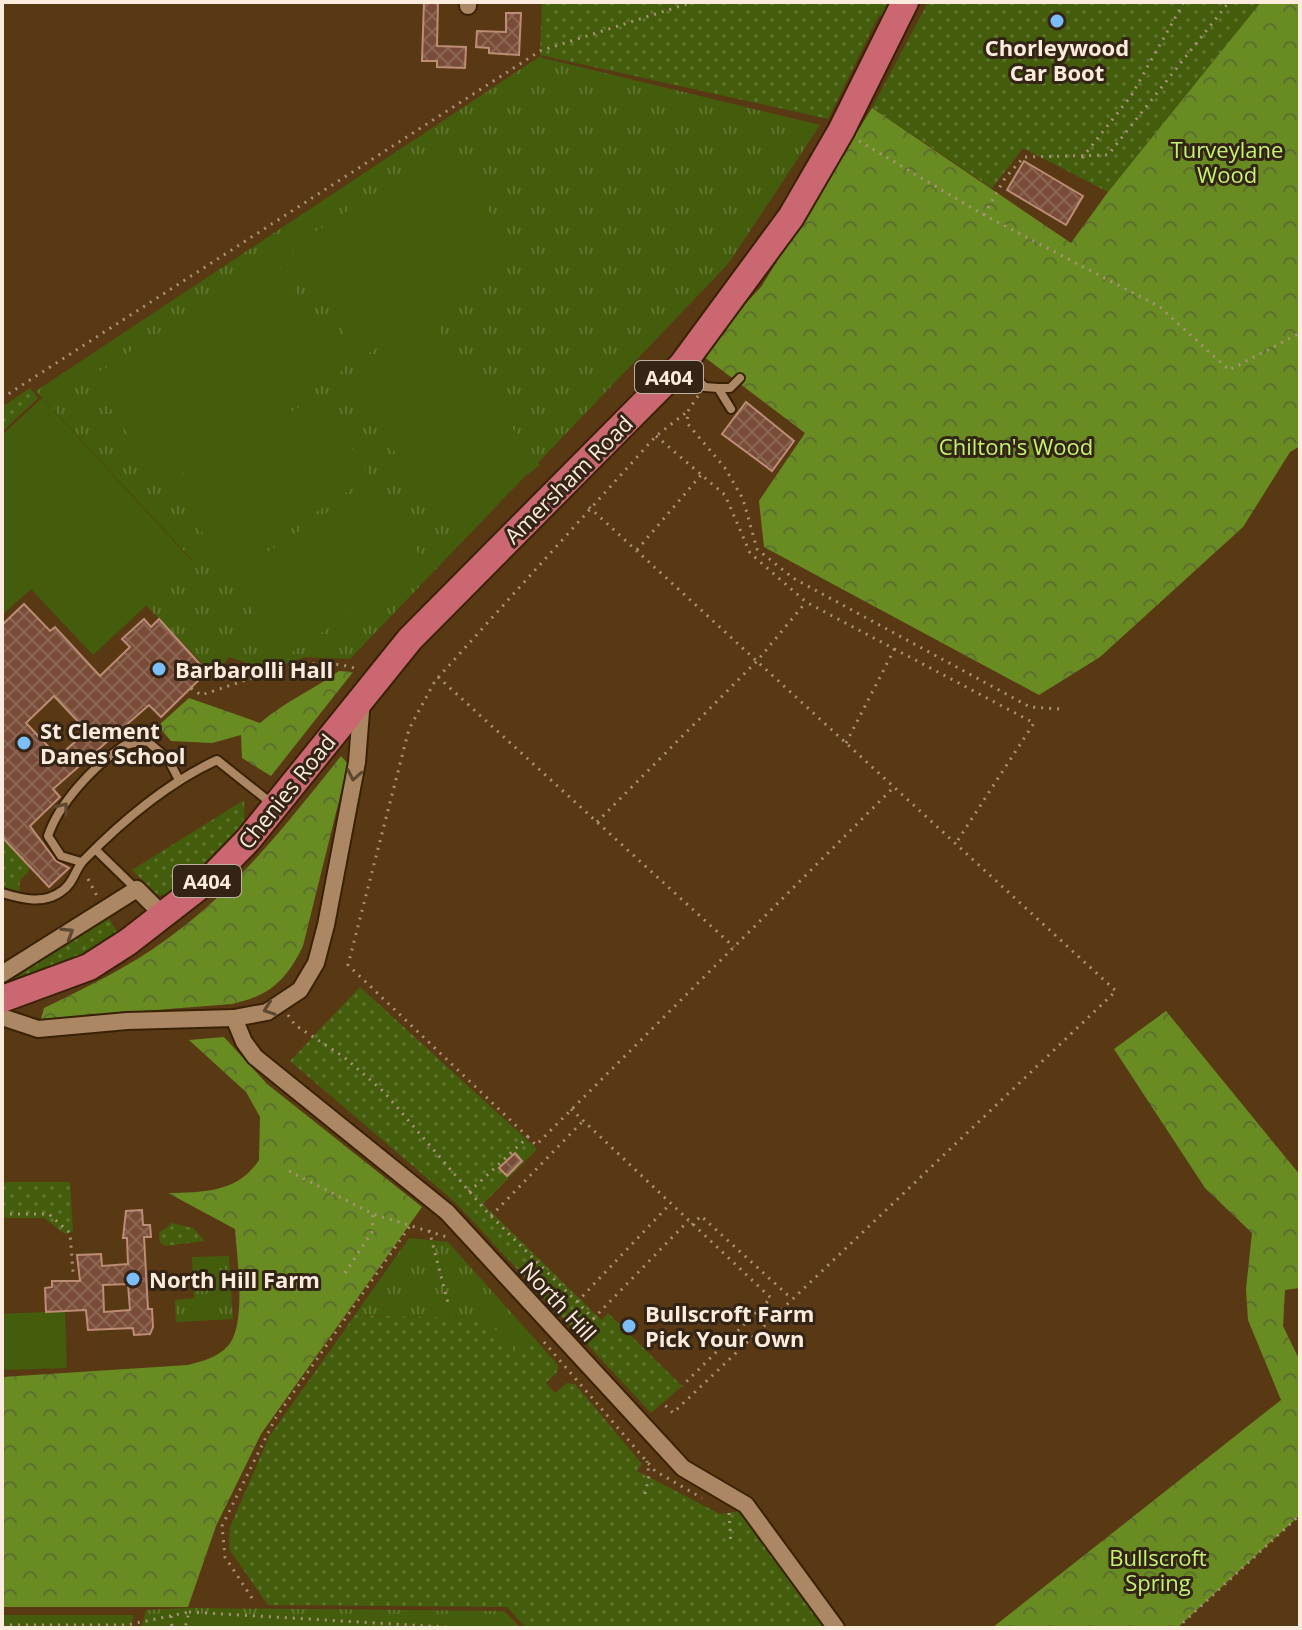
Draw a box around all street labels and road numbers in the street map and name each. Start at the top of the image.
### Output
road number: A404 [635,361,703,393]
street label: Amersham Road [497,408,639,550]
street label: Chenies Road [230,727,342,855]
road number: A404 [173,865,241,897]
street label: North Hill [514,1255,604,1347]

